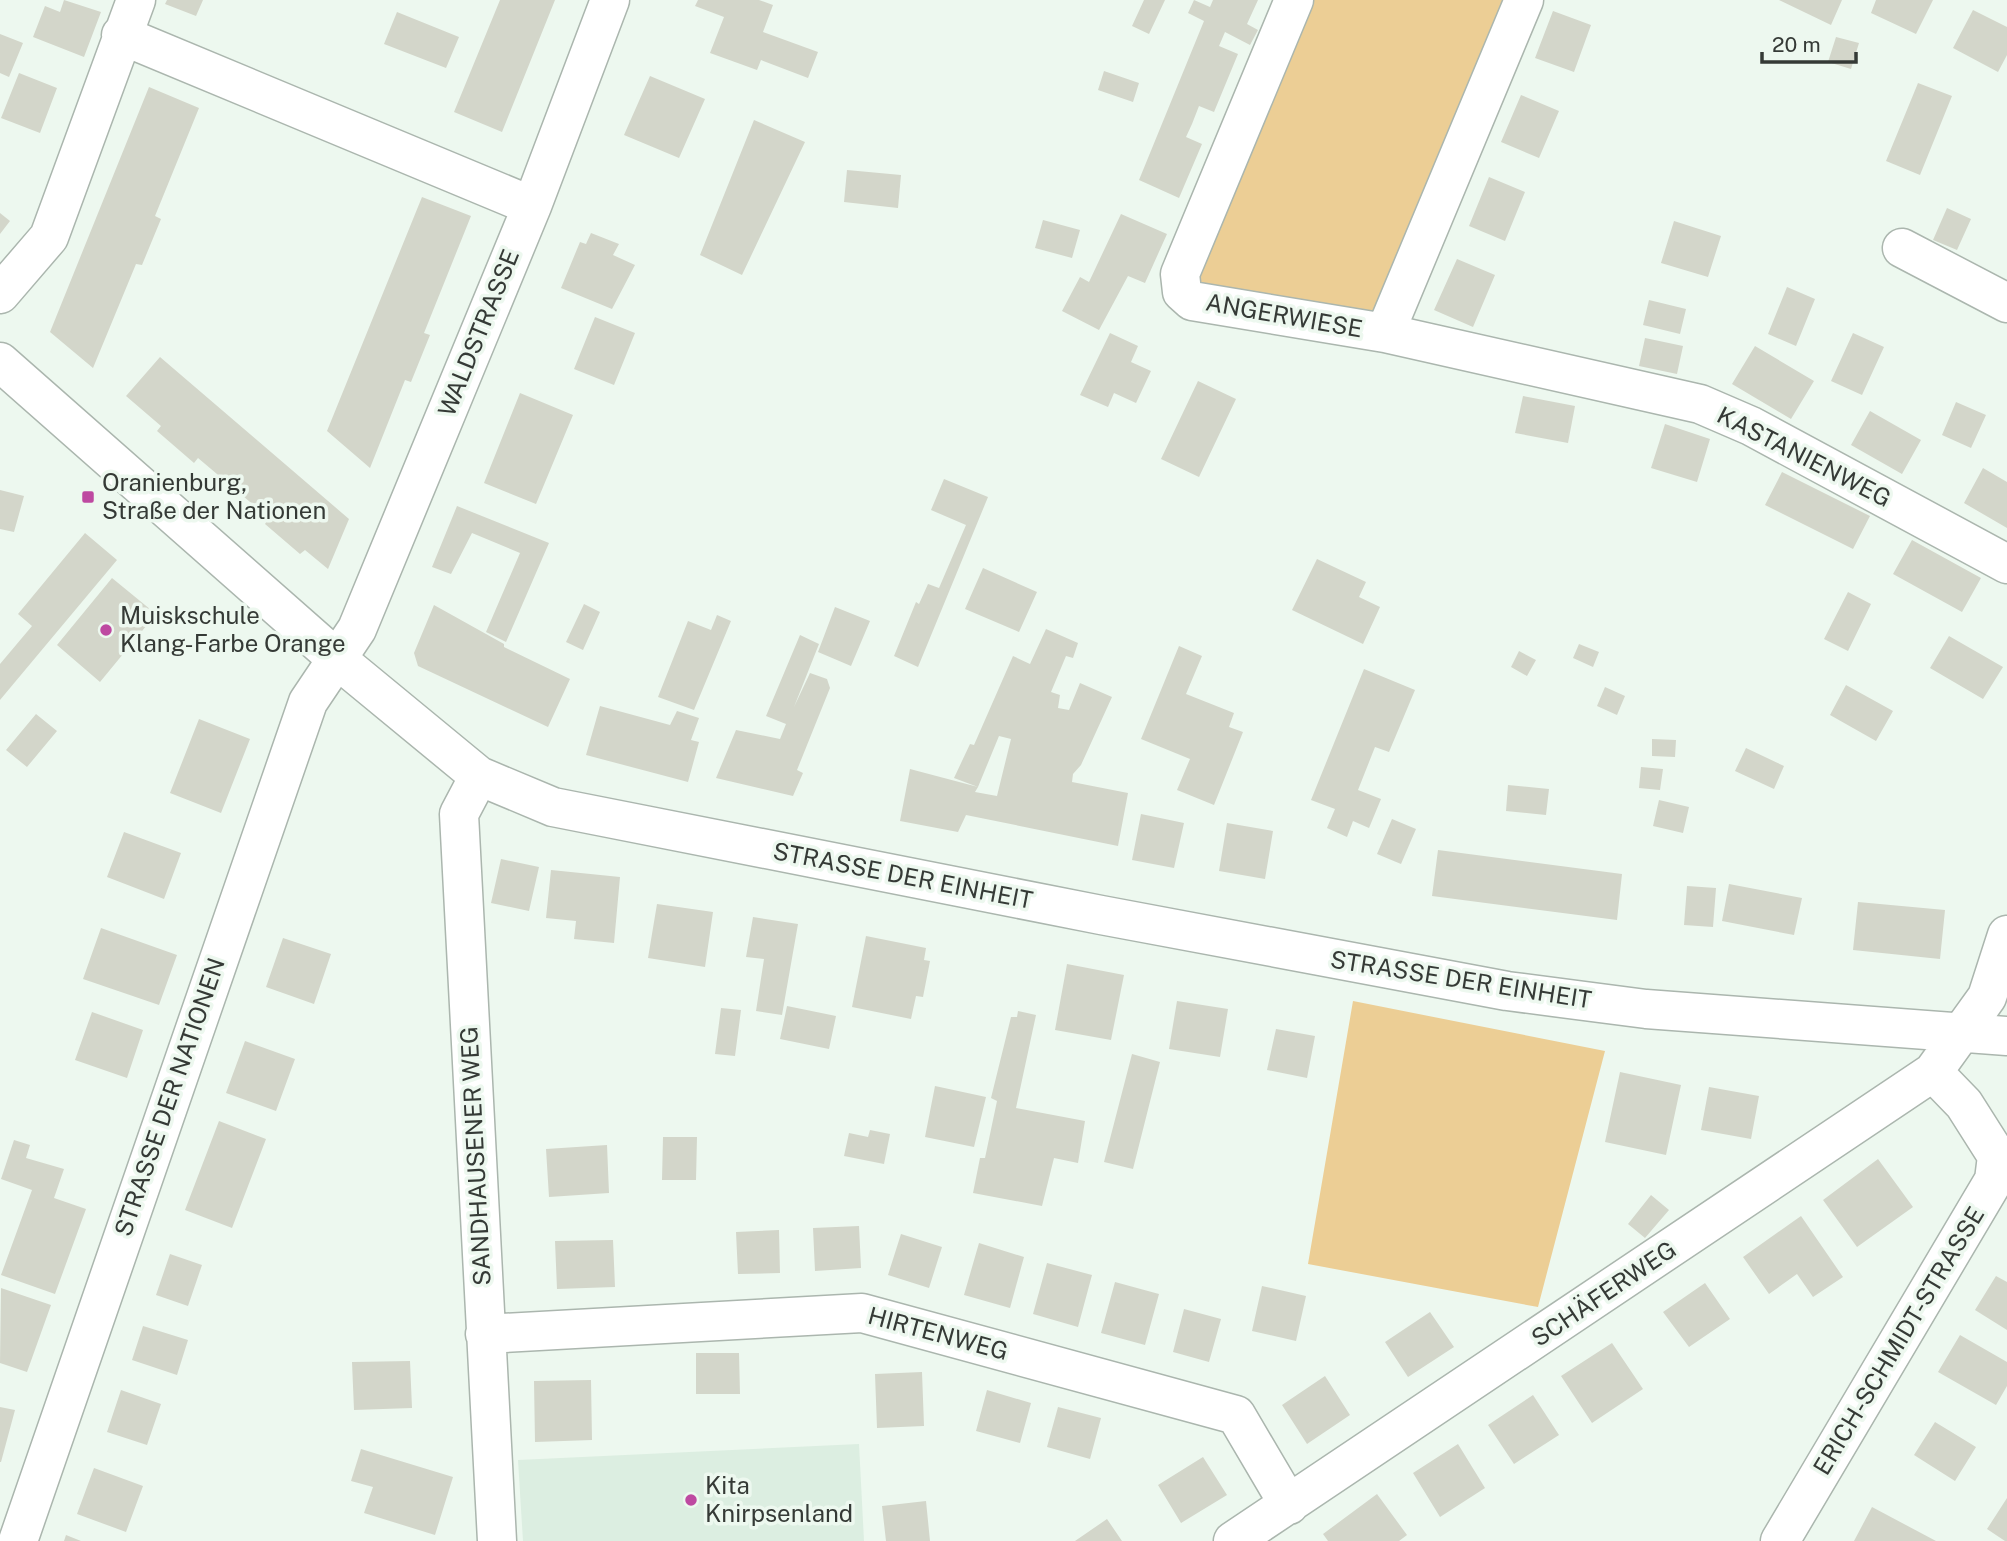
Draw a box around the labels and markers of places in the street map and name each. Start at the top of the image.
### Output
place label: Oranienburg, Straße der Nationen [102,468,326,524]
marker: Oranienburg, Straße der Nationen [80,489,96,505]
place label: Muiskschule Klang-Farbe Orange [120,601,346,657]
marker: Muiskschule Klang-Farbe Orange [98,622,114,638]
place label: Kita Knirpsenland [705,1471,853,1527]
marker: Kita Knirpsenland [683,1492,699,1508]

